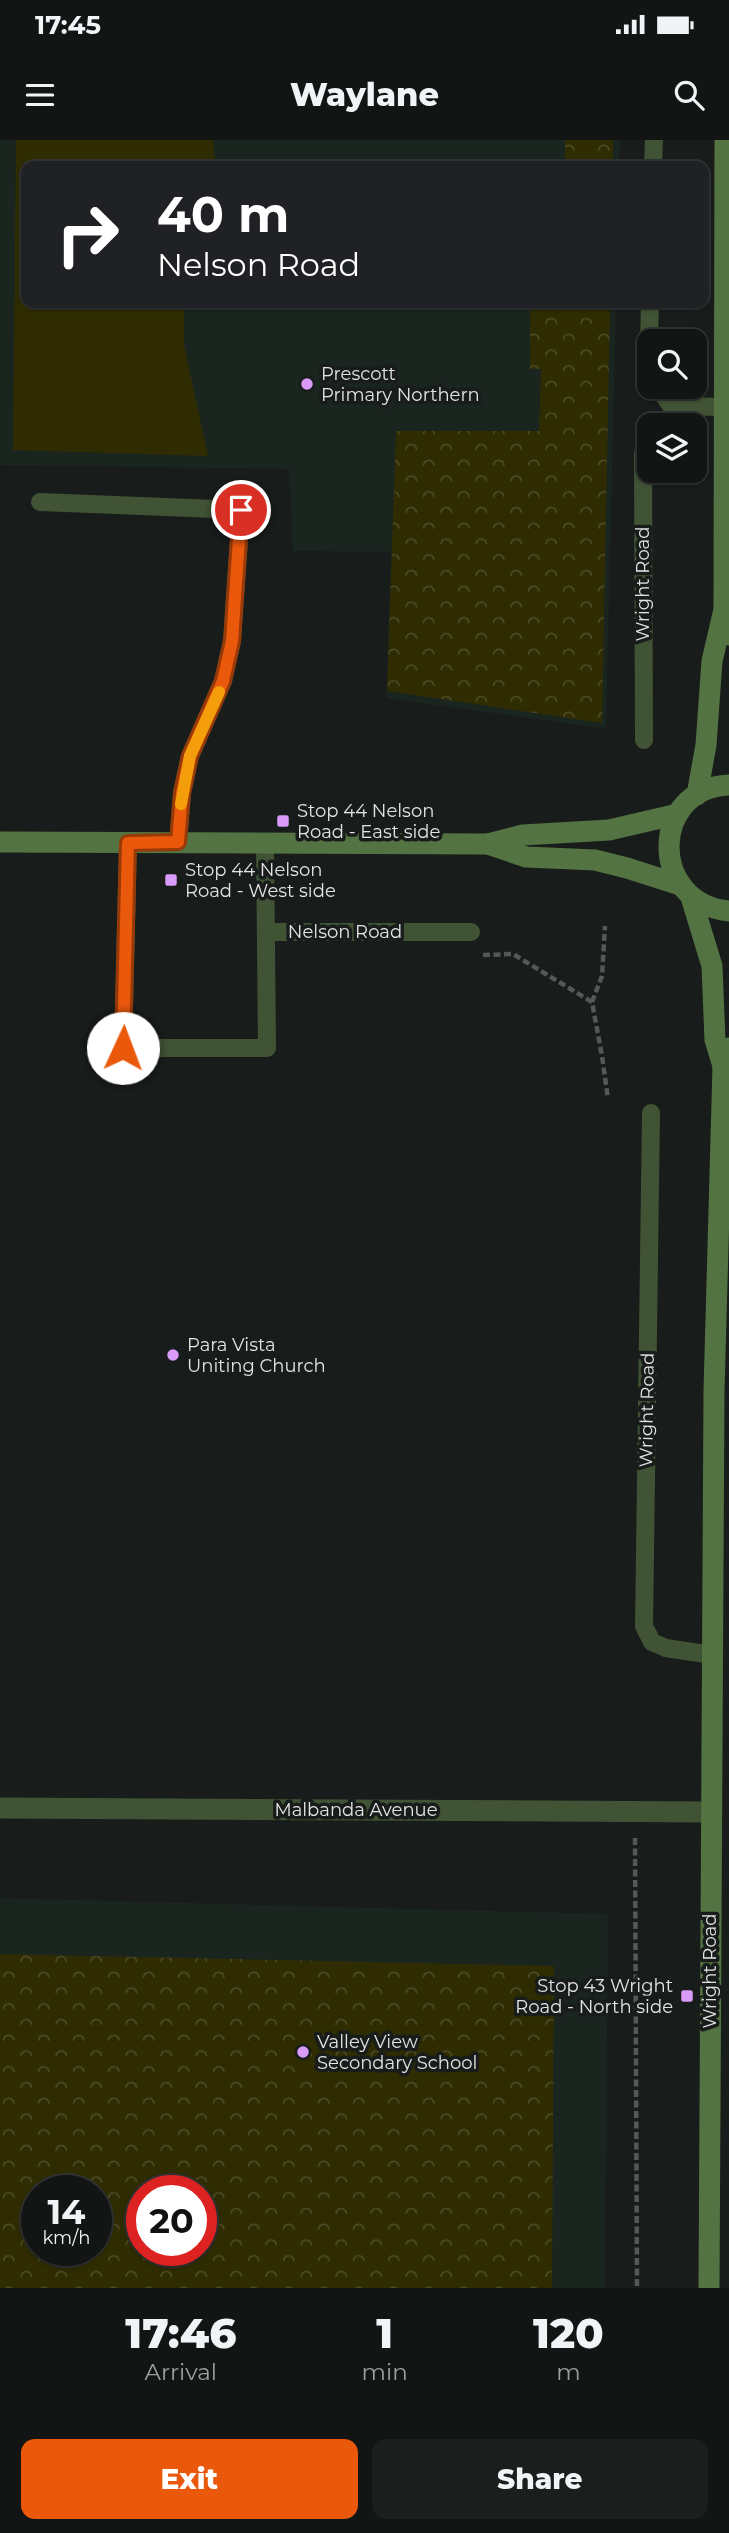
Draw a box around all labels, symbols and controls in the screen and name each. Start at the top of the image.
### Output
text: 17:45 [35,9,101,41]
text: Waylane [290,75,439,114]
icon: menu [21,76,59,114]
icon: search [670,76,708,114]
text: 40 m [157,185,289,244]
icon: right [42,189,133,280]
text: Nelson Road [157,245,360,284]
map controls [637,329,707,483]
button: search [637,329,707,399]
place label: Prescott Primary Northern [321,363,480,406]
marker: Prescott Primary Northern [299,376,315,392]
button: layers [637,413,707,483]
pin [211,480,271,540]
icon: arrive [222,491,260,529]
street label: Wright Road [632,527,654,641]
place label: Stop 44 Nelson Road - East side [297,800,441,843]
marker: Stop 44 Nelson Road - East side [275,813,291,829]
place label: Stop 44 Nelson Road - West side [185,859,336,902]
marker: Stop 44 Nelson Road - West side [163,872,179,888]
street label: Nelson Road [288,921,402,943]
position arrow [86,1011,160,1085]
place label: Para Vista Uniting Church [187,1334,326,1377]
marker: Para Vista Uniting Church [165,1347,181,1363]
street label: Wright Road [635,1352,659,1468]
street label: Malbanda Avenue [274,1799,438,1821]
street label: Wright Road [699,1914,721,2028]
place label: Stop 43 Wright Road - North side [515,1975,673,2018]
marker: Stop 43 Wright Road - North side [679,1988,695,2004]
place label: Valley View Secondary School [317,2031,477,2074]
marker: Valley View Secondary School [295,2044,311,2060]
speed limit sign: 20 [126,2175,217,2266]
text: 14 [48,2190,85,2233]
text: km/h [42,2227,91,2249]
text: 17:46 [125,2307,236,2359]
text: 1 [376,2307,393,2359]
text: 120 [533,2307,604,2359]
text: Arrival [145,2358,217,2386]
text: min [362,2358,408,2386]
text: m [556,2358,581,2386]
button: Exit [21,2439,358,2519]
button: Share [372,2439,708,2519]

